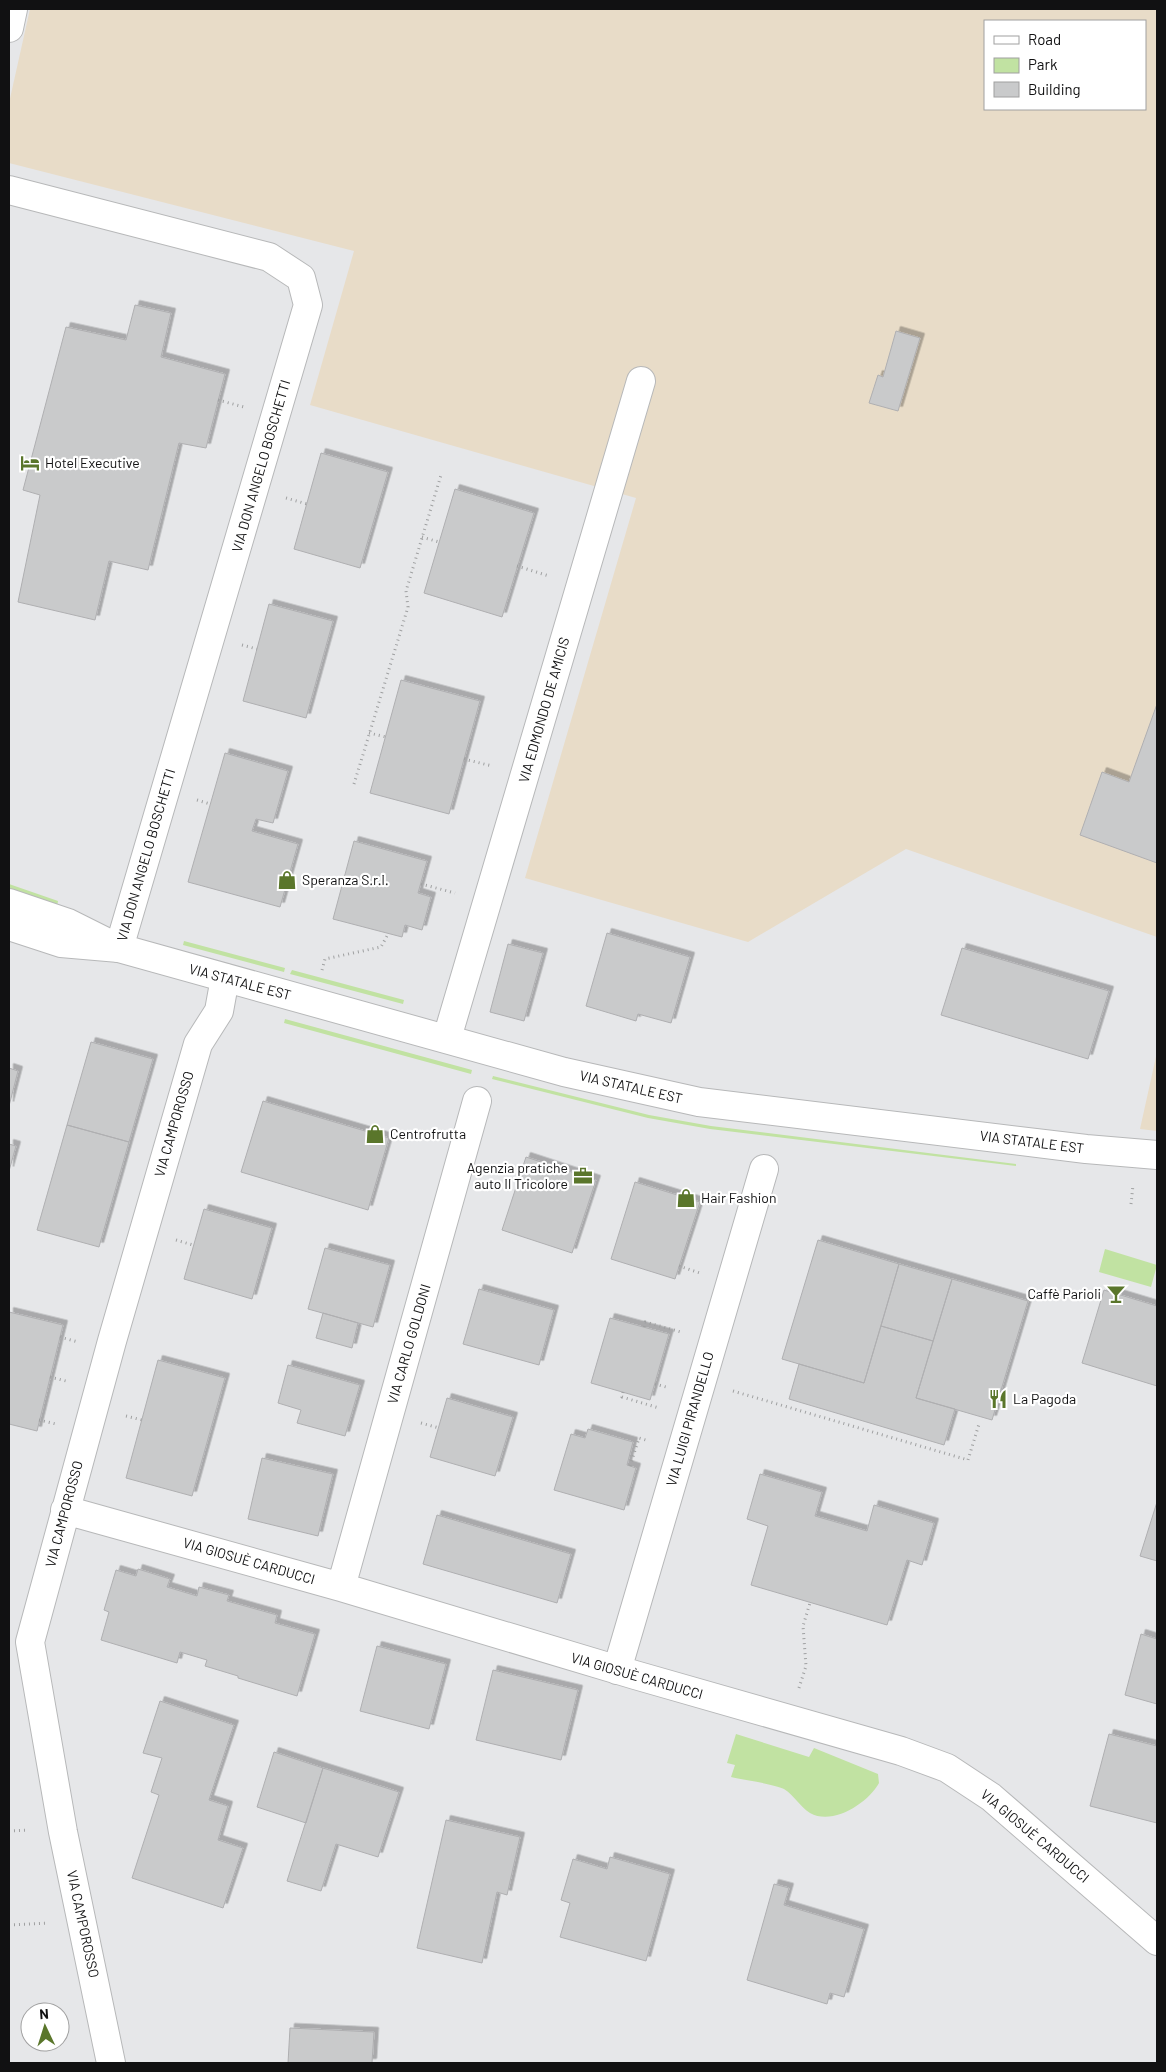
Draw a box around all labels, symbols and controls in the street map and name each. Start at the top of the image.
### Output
legend [984,20,1146,110]
text: Road [1028,30,1061,48]
text: Park [1028,55,1058,73]
text: Building [1028,80,1081,98]
street label: VIA DON ANGELO BOSCHETTI [228,378,293,554]
hotel icon: Hotel Executive [19,452,41,474]
place label: Hotel Executive [45,454,140,471]
street label: VIA EDMONDO DE AMICIS [515,635,572,785]
street label: VIA DON ANGELO BOSCHETTI [113,767,178,943]
shop icon: Speranza S.r.l. [276,869,298,891]
place label: Speranza S.r.l. [302,871,389,888]
street label: VIA STATALE EST [187,960,293,1003]
street label: VIA STATALE EST [578,1066,684,1107]
street label: VIA CAMPOROSSO [150,1069,197,1179]
shop icon: Centrofrutta [364,1123,386,1145]
place label: Centrofrutta [390,1125,466,1142]
street label: VIA STATALE EST [979,1127,1085,1156]
place label: Agenzia pratiche auto Il Tricolore [467,1159,568,1192]
office icon: Agenzia pratiche auto Il Tricolore [572,1165,594,1187]
shop icon: Hair Fashion [675,1187,697,1209]
place label: Hair Fashion [701,1189,776,1206]
street label: VIA CARLO GOLDONI [383,1282,434,1406]
bar icon: Caffè Parioli [1105,1283,1127,1305]
place label: Caffè Parioli [1027,1285,1101,1302]
street label: VIA LUIGI PIRANDELLO [662,1350,717,1488]
restaurant icon: La Pagoda [987,1388,1009,1410]
place label: La Pagoda [1013,1390,1076,1407]
street label: VIA CAMPOROSSO [41,1459,86,1569]
street label: VIA GIOSUÈ CARDUCCI [181,1534,317,1587]
street label: VIA GIOSUÈ CARDUCCI [569,1649,705,1702]
street label: VIA GIOSUÈ CARDUCCI [978,1785,1093,1886]
street label: VIA CAMPOROSSO [64,1869,103,1979]
north arrow [20,2002,70,2052]
text: N [39,2005,49,2022]

